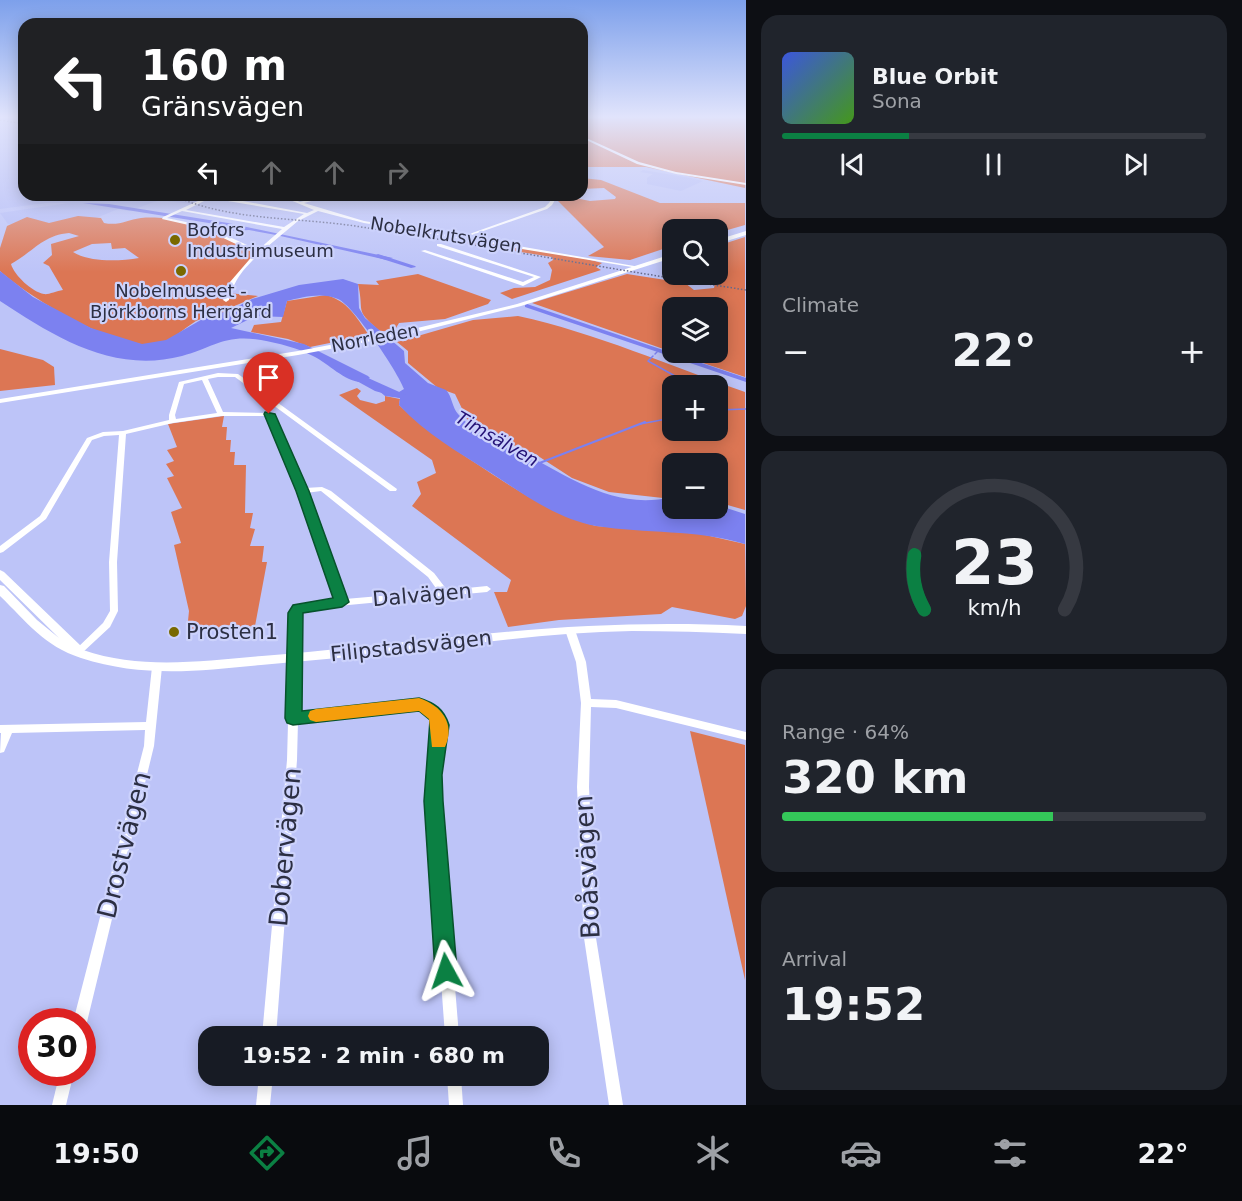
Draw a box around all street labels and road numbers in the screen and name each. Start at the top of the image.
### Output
street label: Nobelkrutsvägen [369,212,523,257]
street label: Norrleden [329,319,421,356]
street label: Dalvägen [371,579,473,611]
street label: Filipstadsvägen [329,626,493,666]
street label: Dobervägen [263,766,307,928]
street label: Drostvägen [91,769,157,921]
street label: Boåsvägen [568,795,606,939]

